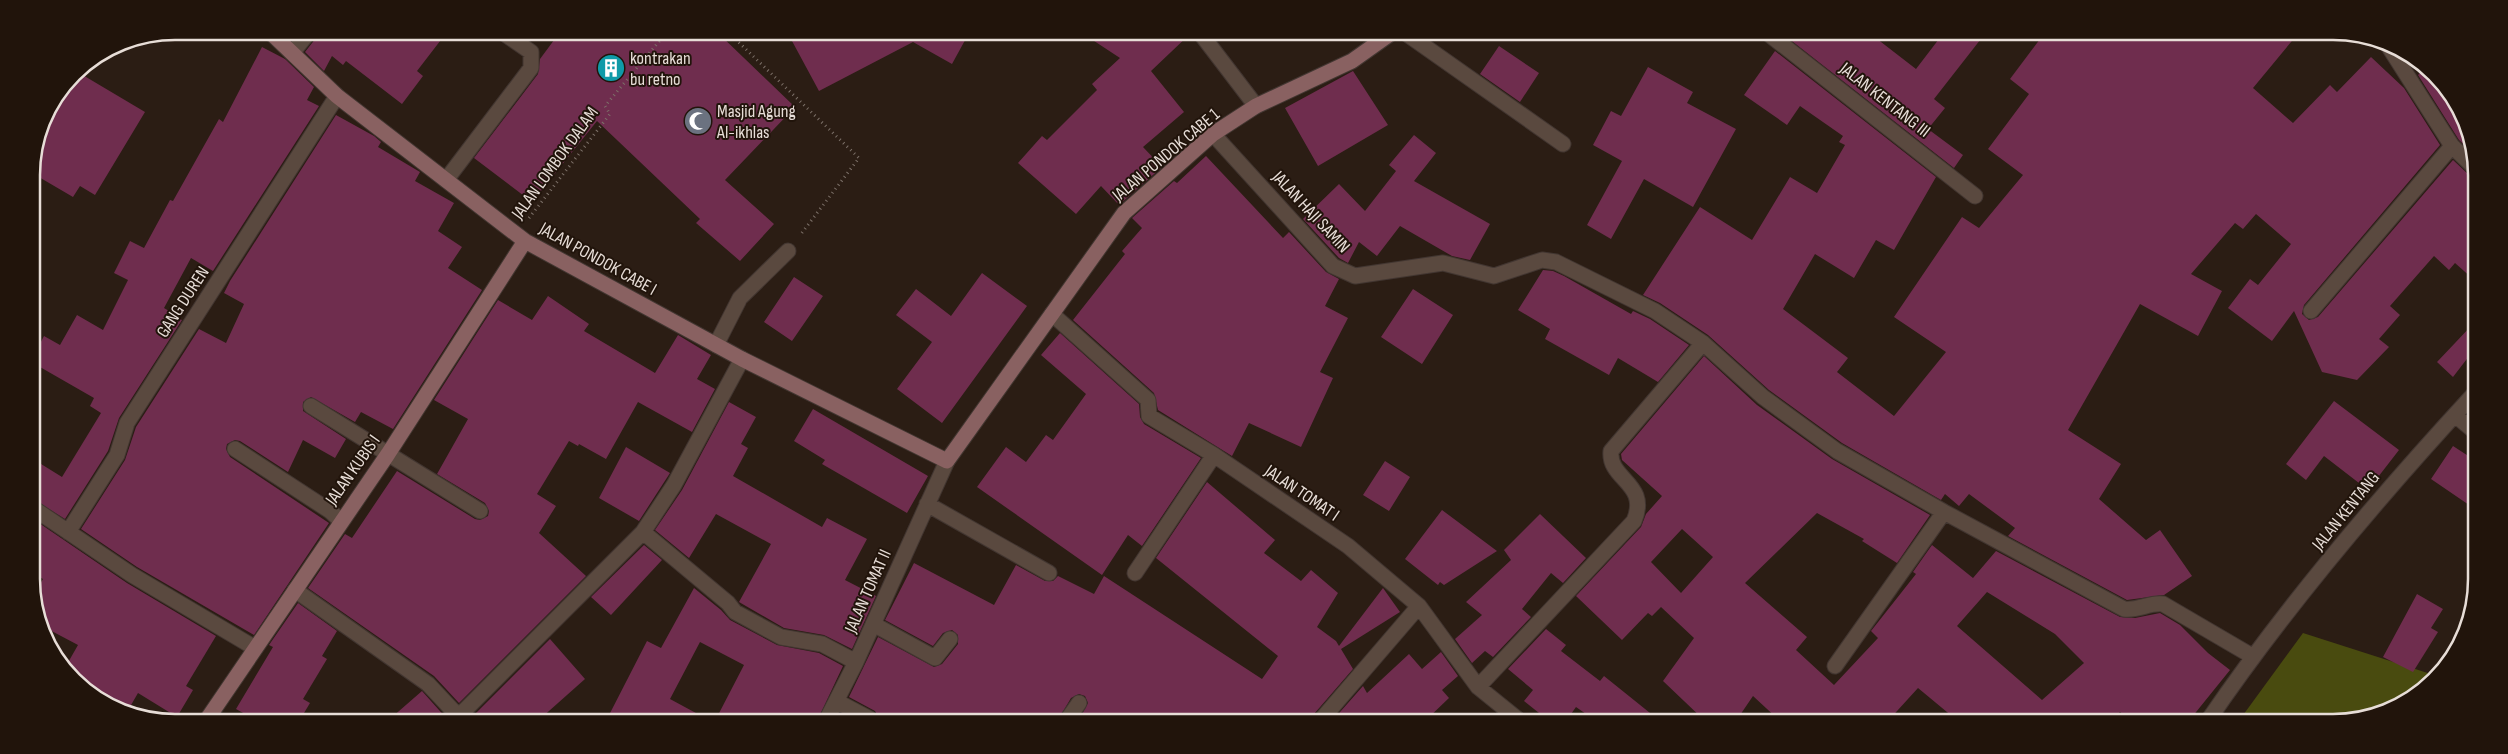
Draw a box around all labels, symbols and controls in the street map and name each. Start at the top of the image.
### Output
place label: kontrakan bu retno [630,48,691,90]
building icon: kontrakan bu retno [596,53,626,83]
street label: JALAN KENTANG III [1835,58,1934,142]
place label: Masjid Agung Al-ikhlas [716,101,796,143]
street label: JALAN LOMBOK DALAM [507,103,603,224]
street label: JALAN PONDOK CABE 1 [1107,104,1224,207]
mosque icon: Masjid Agung Al-ikhlas [683,106,713,136]
street label: JALAN HAJI SAMIN [1267,166,1354,257]
street label: JALAN PONDOK CABE I [535,218,660,300]
street label: GANG DUREN [152,263,214,341]
street label: JALAN KUBIS I [321,431,385,510]
street label: JALAN TOMAT I [1260,460,1343,526]
street label: JALAN KENTANG [2307,467,2384,555]
street label: JALAN TOMAT II [840,546,896,637]

